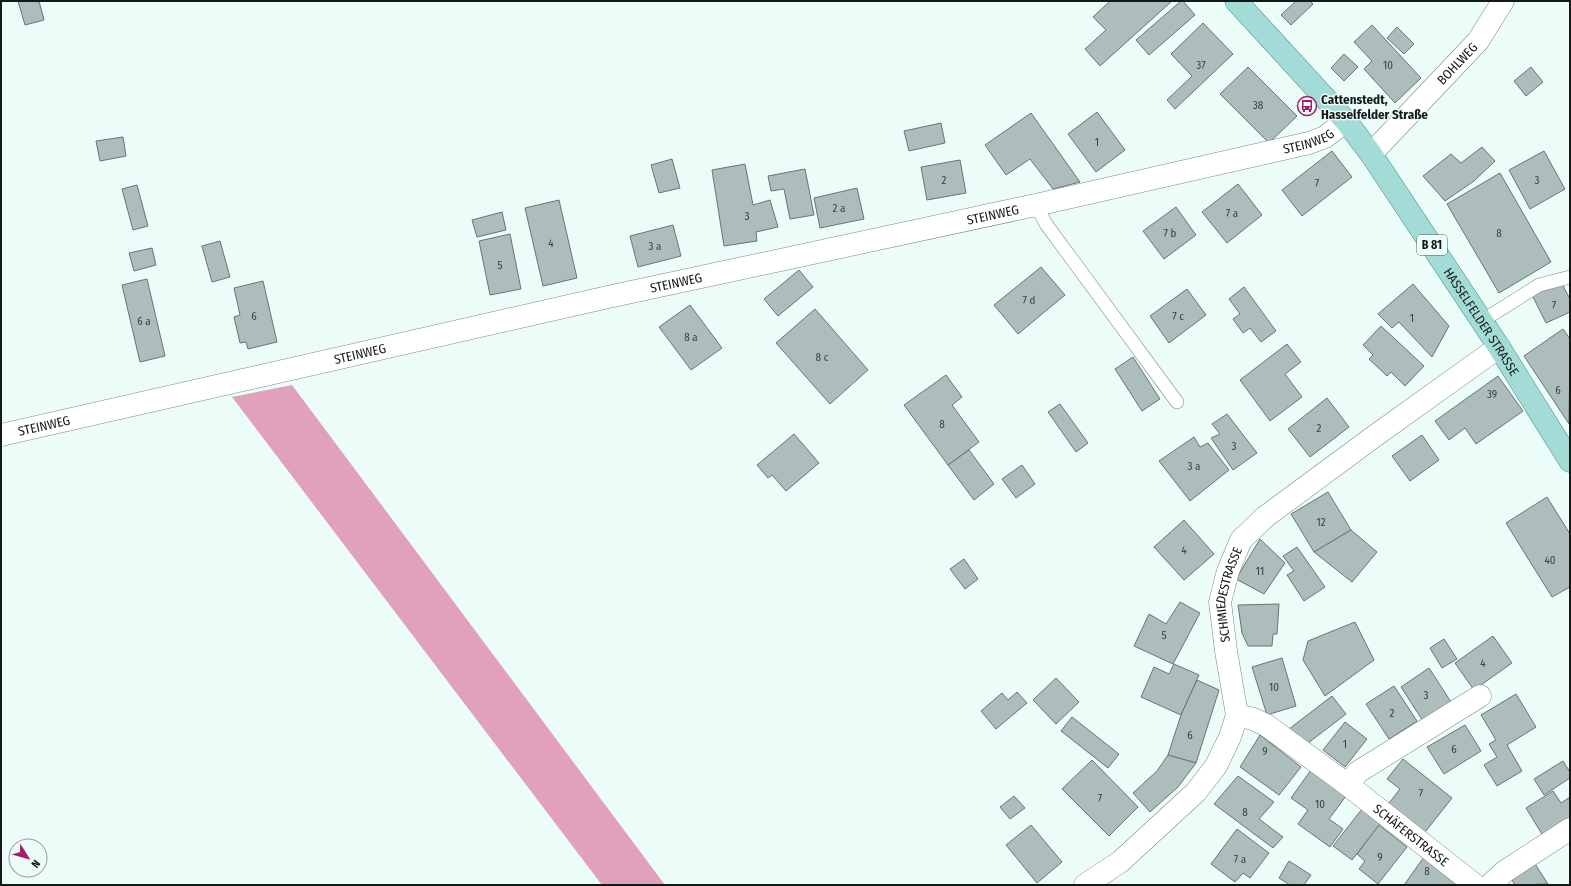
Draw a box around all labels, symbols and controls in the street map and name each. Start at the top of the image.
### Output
street label: BOHLWEG [1434,39,1480,87]
house number: 37 [1196,59,1206,72]
house number: 10 [1383,59,1393,72]
place label: Cattenstedt, Hasselfelder Straße [1321,92,1428,122]
bus stop icon: Cattenstedt, Hasselfelder Straße [1296,95,1318,117]
house number: 38 [1253,99,1264,112]
street label: STEINWEG [1281,126,1337,156]
house number: 1 [1095,136,1099,149]
house number: 2 [942,174,947,187]
house number: 3 [1535,174,1540,187]
house number: 7 [1315,177,1320,190]
street label: STEINWEG [965,201,1020,227]
house number: 2 a [833,202,845,215]
house number: 7 a [1226,207,1238,220]
house number: 3 [745,210,750,223]
house number: 7 b [1164,227,1177,240]
house number: 8 [1496,227,1502,240]
road number: B 81 [1417,235,1447,255]
house number: 4 [548,237,554,250]
house number: 3 a [649,240,661,253]
house number: 5 [497,259,503,272]
street label: HASSELFELDER STRASSE [1441,265,1522,378]
street label: STEINWEG [649,270,703,295]
house number: 7 d [1023,294,1035,307]
house number: 7 [1552,299,1557,312]
house number: 6 [251,310,257,323]
house number: 7 c [1172,310,1184,323]
house number: 1 [1410,312,1414,325]
house number: 6 a [137,315,151,328]
house number: 8 a [684,331,698,344]
street label: STEINWEG [332,340,387,367]
house number: 8 c [816,351,829,364]
house number: 6 [1555,384,1561,397]
house number: 39 [1487,388,1497,401]
street label: STEINWEG [17,412,71,438]
house number: 8 [939,418,945,431]
house number: 2 [1317,422,1322,435]
house number: 3 [1232,440,1237,453]
house number: 3 a [1188,460,1200,473]
house number: 12 [1316,516,1326,529]
house number: 4 [1181,544,1187,557]
street label: SCHMIEDESTRASSE [1212,545,1245,643]
house number: 40 [1544,554,1556,567]
house number: 11 [1256,565,1264,578]
house number: 5 [1161,629,1167,642]
house number: 4 [1480,657,1486,670]
house number: 10 [1269,681,1279,694]
house number: 3 [1424,689,1429,702]
house number: 2 [1390,707,1395,720]
house number: 6 [1187,729,1193,742]
house number: 1 [1343,738,1347,751]
house number: 6 [1451,743,1457,756]
house number: 9 [1262,745,1268,758]
house number: 7 [1419,787,1424,800]
house number: 7 [1098,792,1103,805]
house number: 10 [1315,798,1325,811]
street label: SCHÄFERSTRASSE [1371,801,1452,869]
house number: 8 [1242,806,1248,819]
north arrow [8,838,48,878]
house number: 9 [1377,851,1383,864]
house number: 7 a [1234,853,1246,866]
text: N [28,857,43,870]
house number: 8 [1424,865,1430,878]

